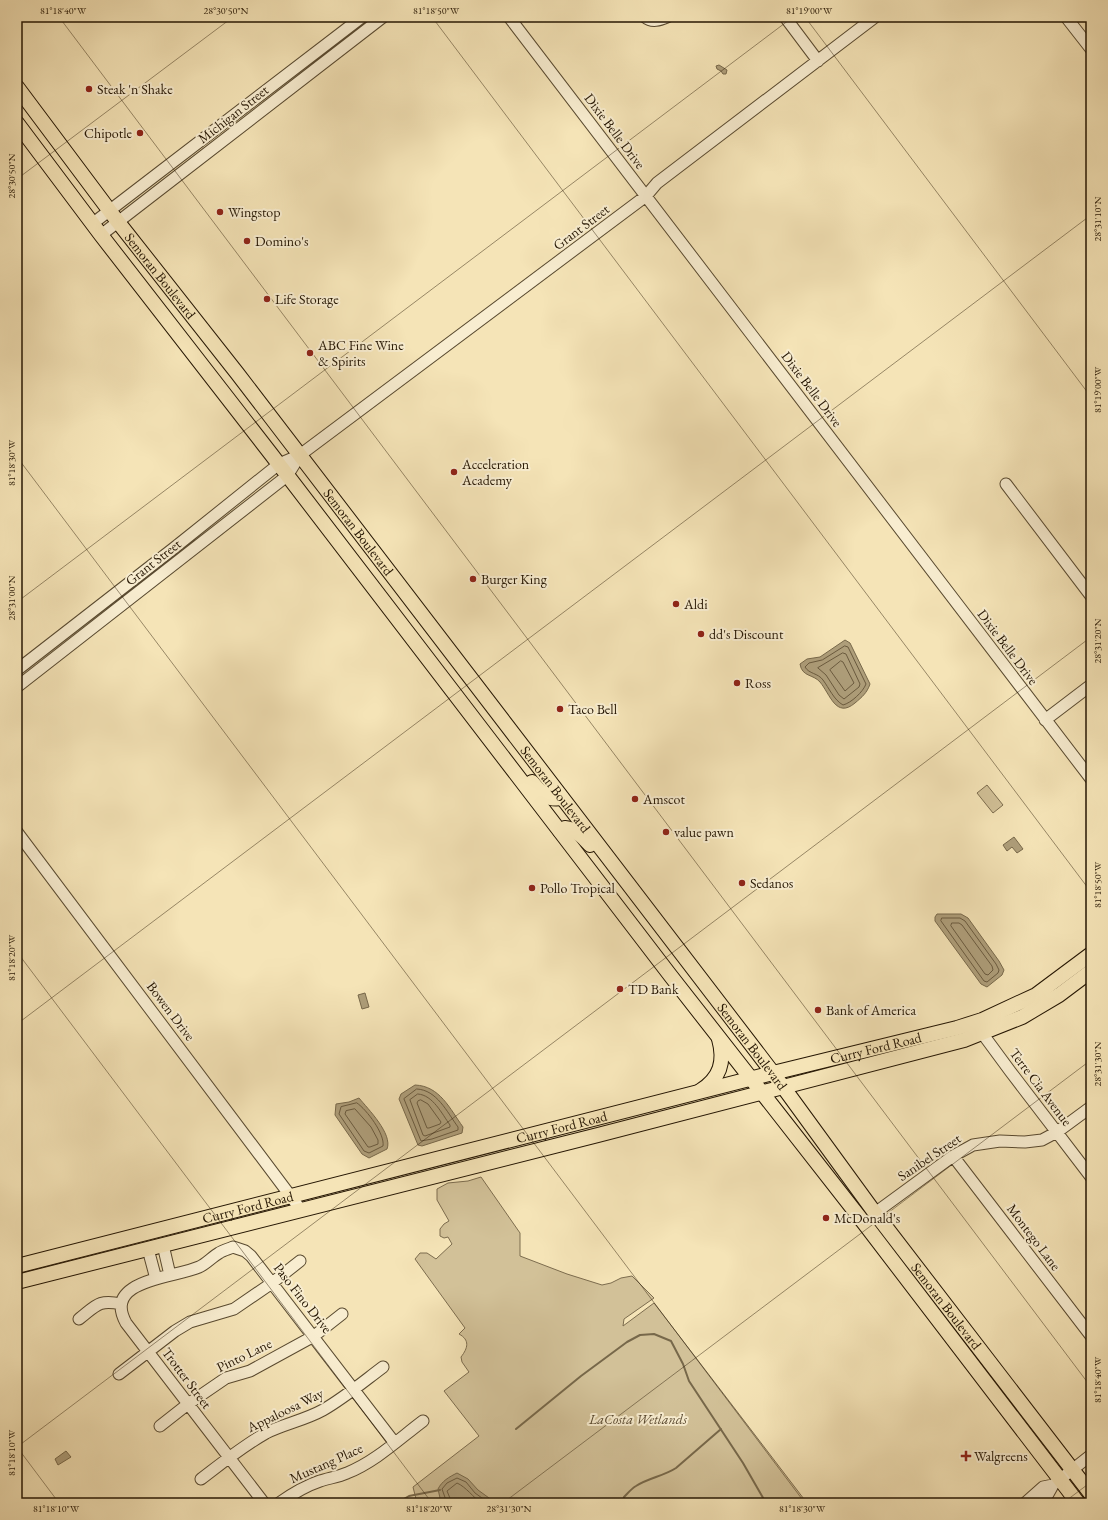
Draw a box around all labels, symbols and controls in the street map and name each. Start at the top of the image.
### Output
text: 81°18'40"W [40,4,87,17]
text: 28°30'50"N [204,4,249,17]
text: 81°18'50"W [413,4,460,17]
text: 81°19'00"W [786,4,833,17]
place label: Steak 'n Shake [97,80,173,98]
street label: Michigan Street [194,80,273,147]
marker: Steak 'n Shake [84,84,94,94]
street label: Dixie Belle Drive [581,90,650,173]
place label: Chipotle [84,124,133,142]
marker: Chipotle [135,128,145,138]
text: 28°30'50"N [5,153,18,198]
text: 28°31'10"N [1091,196,1104,241]
street label: Grant Street [549,200,613,254]
place label: Wingstop [228,203,281,221]
marker: Wingstop [215,207,225,217]
street label: Semoran Boulevard [121,229,200,323]
place label: Domino's [255,232,309,250]
marker: Domino's [242,236,252,246]
place label: Life Storage [275,290,339,308]
marker: Life Storage [262,294,272,304]
place label: ABC Fine Wine & Spirits [317,336,404,370]
marker: ABC Fine Wine & Spirits [305,348,315,358]
street label: Dixie Belle Drive [778,348,847,431]
text: 81°19'00"W [1091,366,1104,413]
text: 81°18'30"W [5,439,18,486]
place label: Acceleration Academy [461,455,530,489]
marker: Acceleration Academy [449,467,459,477]
street label: Semoran Boulevard [320,485,398,580]
street label: Grant Street [122,534,185,589]
place label: Burger King [481,570,548,588]
marker: Burger King [468,574,478,584]
text: 28°31'00"N [5,575,18,620]
place label: Aldi [683,595,708,613]
marker: Aldi [671,599,681,609]
street label: Dixie Belle Drive [974,606,1043,689]
text: 28°31'20"N [1091,618,1104,663]
place label: dd's Discount [709,625,784,643]
marker: dd's Discount [696,629,706,639]
place label: Ross [745,674,771,692]
marker: Ross [732,678,742,688]
place label: Taco Bell [568,700,618,718]
marker: Taco Bell [555,704,565,714]
street label: Semoran Boulevard [517,742,595,837]
place label: Amscot [642,790,685,808]
marker: Amscot [630,794,640,804]
place label: value pawn [674,823,734,841]
marker: value pawn [661,827,671,837]
text: 81°18'50"W [1091,861,1104,908]
place label: Sedanos [750,874,794,892]
marker: Sedanos [737,878,747,888]
place label: Pollo Tropical [540,879,616,897]
marker: Pollo Tropical [527,883,537,893]
text: 81°18'20"W [5,934,18,981]
street label: Bowen Drive [143,978,199,1045]
place label: TD Bank [628,980,679,998]
marker: TD Bank [615,984,625,994]
street label: Semoran Boulevard [714,999,792,1094]
place label: Bank of America [826,1001,916,1019]
marker: Bank of America [813,1005,823,1015]
street label: Curry Ford Road [828,1028,924,1068]
text: 28°31'30"N [1091,1041,1104,1086]
street label: Terre Cia Avenue [1006,1044,1076,1130]
street label: Curry Ford Road [514,1107,610,1147]
street label: Sanibel Street [894,1129,965,1185]
street label: Curry Ford Road [200,1187,296,1227]
street label: Montego Lane [1003,1200,1065,1274]
place label: McDonald's [834,1209,901,1227]
marker: McDonald's [821,1213,831,1223]
street label: Paso Fino Drive [270,1259,336,1337]
street label: Semoran Boulevard [907,1259,986,1354]
street label: Pinto Lane [213,1334,275,1376]
street label: Trotter Street [158,1344,216,1413]
text: 81°18'40"W [1091,1356,1104,1403]
street label: Appaloosa Way [243,1383,327,1437]
park label: LaCosta Wetlands [588,1410,687,1428]
text: 81°18'10"W [5,1429,18,1476]
street label: Mustang Place [287,1439,366,1487]
place label: Walgreens [974,1447,1028,1465]
marker: Walgreens [961,1451,971,1461]
text: 81°18'10"W [33,1502,80,1515]
text: 81°18'20"W [406,1502,453,1515]
text: 28°31'30"N [487,1502,532,1515]
text: 81°18'30"W [779,1502,826,1515]

